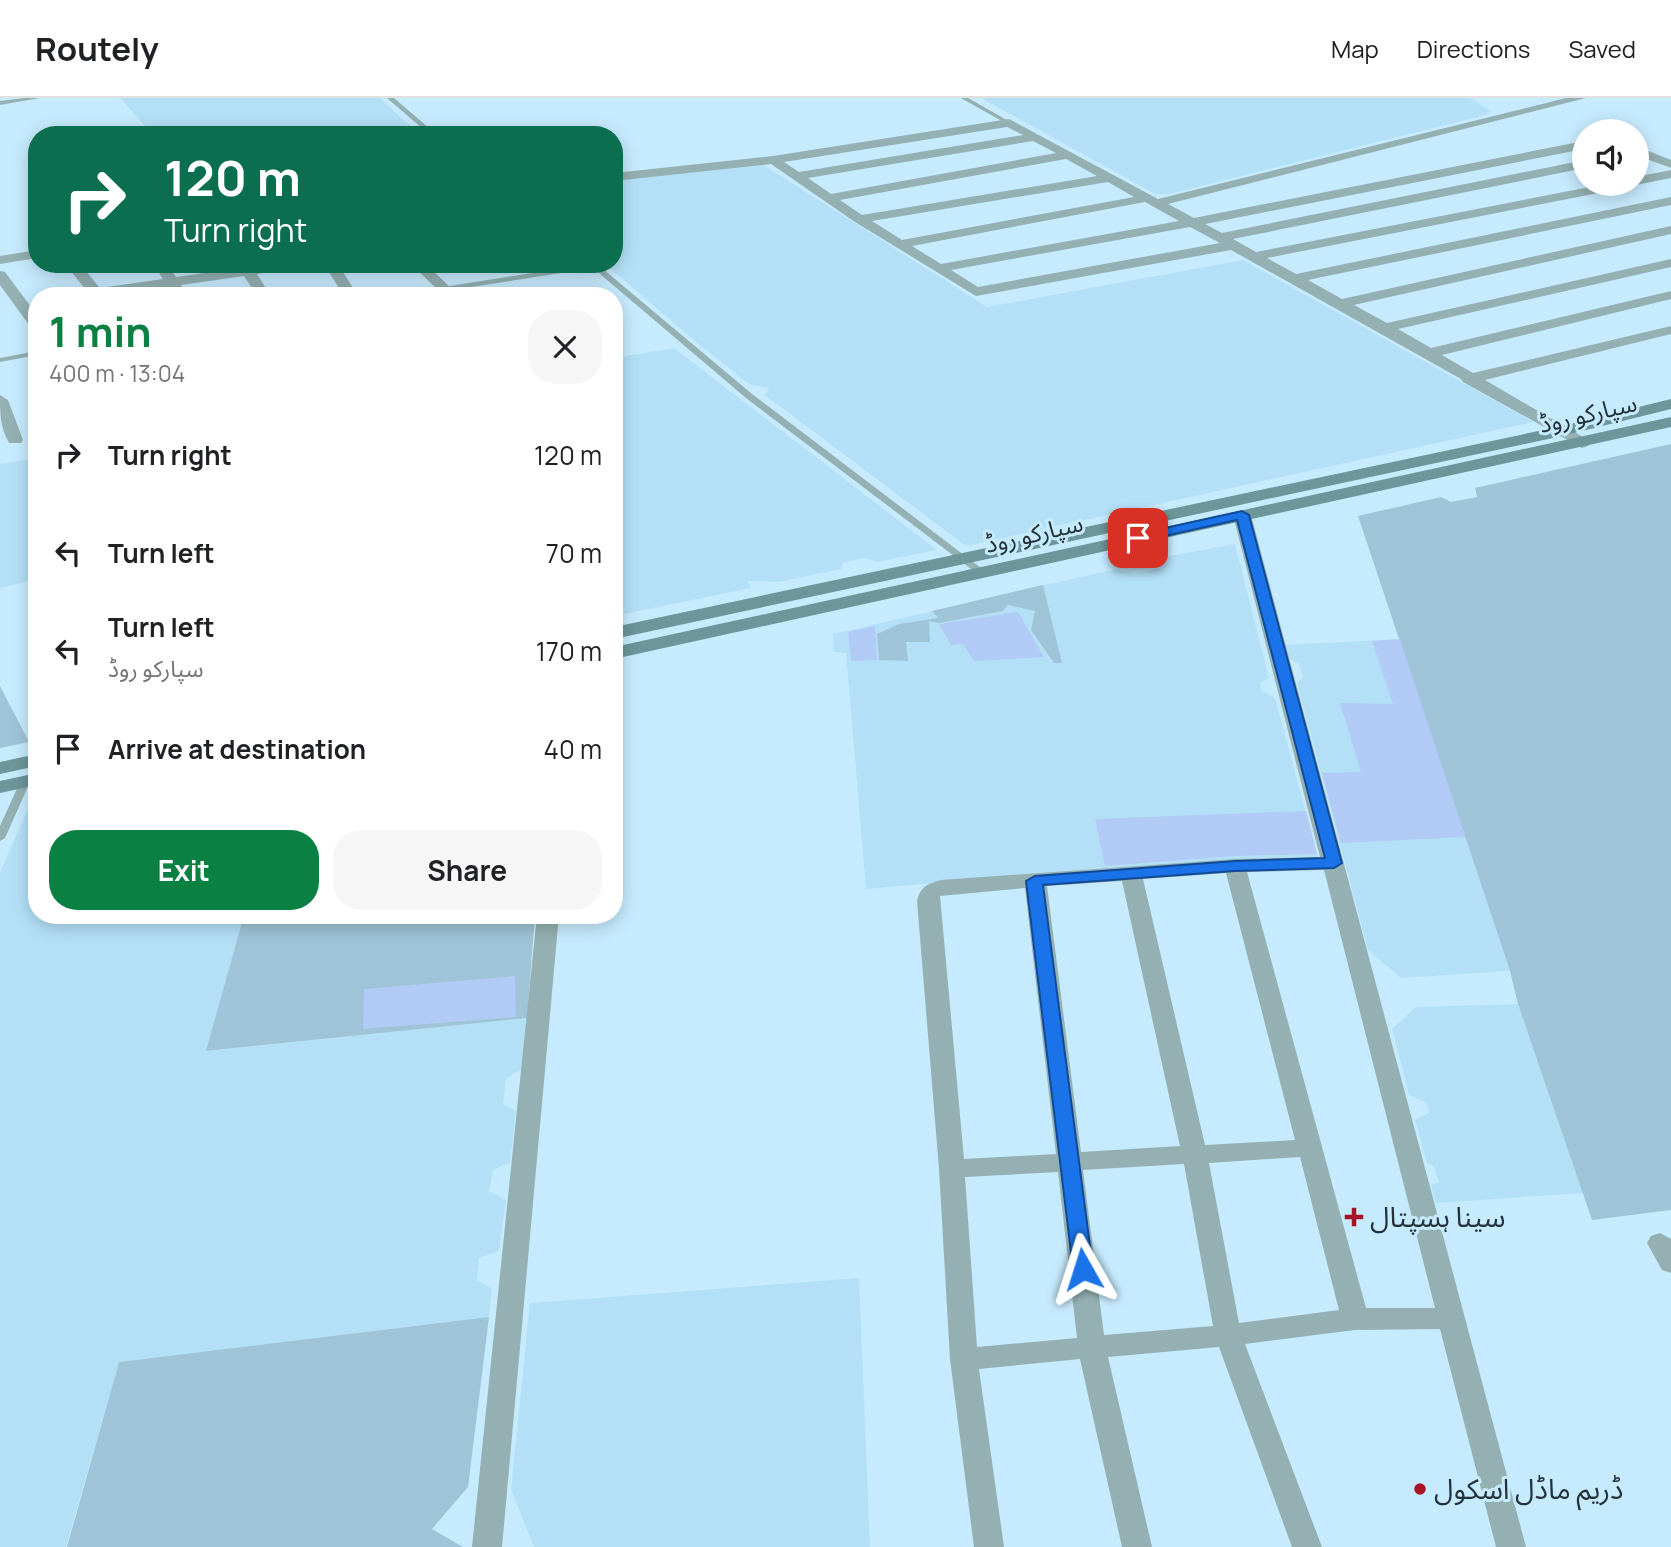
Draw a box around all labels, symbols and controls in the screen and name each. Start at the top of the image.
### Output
text: Routely [35,26,159,71]
text: Map [1331,32,1379,65]
text: Directions [1417,32,1530,65]
text: Saved [1568,32,1636,65]
map controls [1572,119,1649,196]
button: sound [1572,119,1649,196]
text: 120 m [164,144,301,211]
icon: right [49,154,140,245]
text: Turn right [164,208,307,252]
text: 1 min [49,302,152,360]
button: close [528,310,602,384]
text: 400 m · 13:04 [49,357,185,389]
street label: سپارکو روڈ [1535,385,1640,440]
icon: right [49,436,87,474]
text: Turn right [108,437,232,473]
text: 120 m [534,437,602,473]
street label: سپارکو روڈ [981,505,1086,560]
pin [1108,508,1168,568]
icon: arrive [1119,519,1157,557]
icon: left [49,534,87,572]
text: Turn left [108,535,215,571]
text: 70 m [546,535,602,571]
text: Turn left [108,609,215,645]
icon: left [49,632,87,670]
text: 170 m [536,633,602,669]
text: سپارکو روڈ [108,652,203,684]
icon: arrive [49,730,87,768]
text: Arrive at destination [108,731,366,767]
text: 40 m [544,731,602,767]
button: Exit [49,830,319,910]
button: Share [333,830,602,910]
place label: سینا ہسپتال [1370,1197,1506,1235]
marker: سینا ہسپتال [1344,1207,1364,1227]
position arrow [1046,1232,1120,1306]
place label: ڈریم ماڈل اسکول [1434,1469,1623,1511]
marker: ڈریم ماڈل اسکول [1412,1481,1428,1497]

